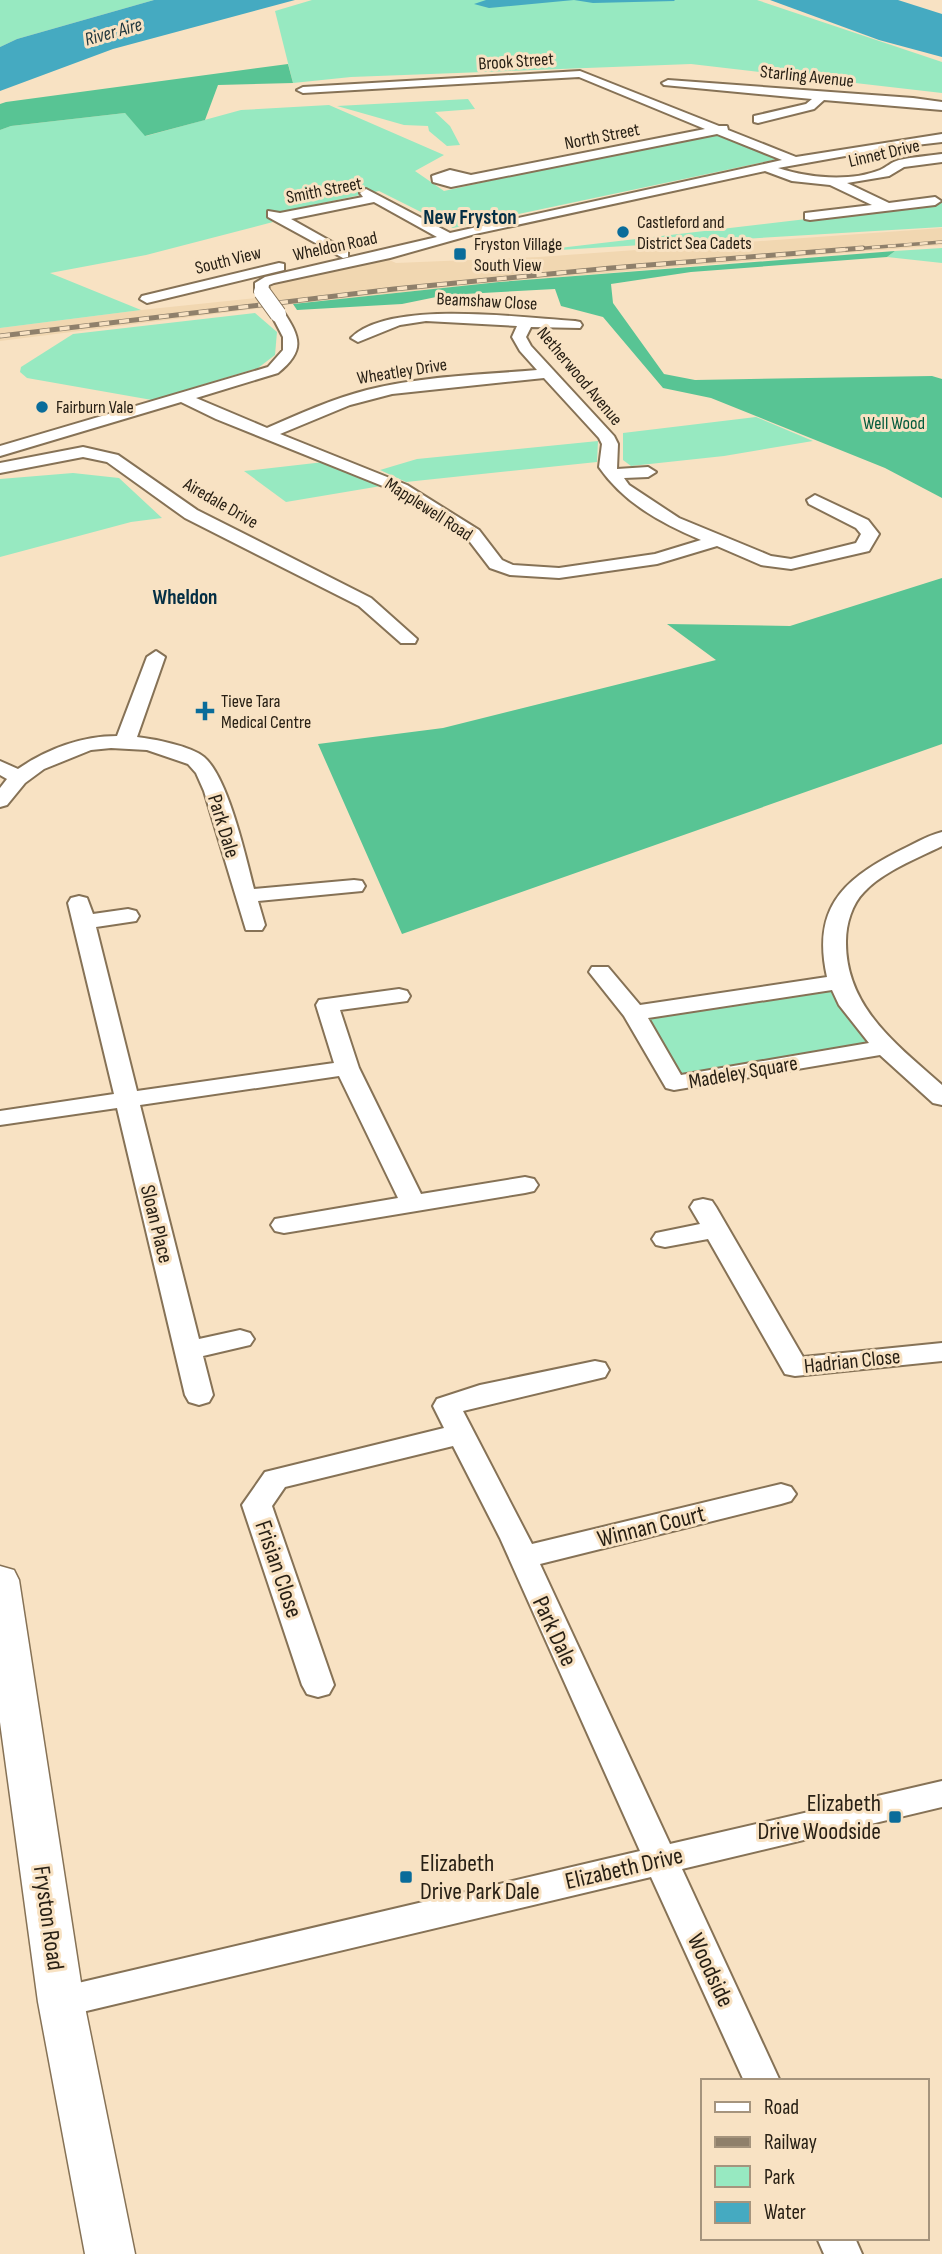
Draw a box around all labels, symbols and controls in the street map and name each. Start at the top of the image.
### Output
water label: River Aire [82,13,145,52]
street label: Brook Street [478,48,555,75]
street label: Starling Avenue [759,61,855,92]
street label: North Street [563,119,642,154]
street label: Linnet Drive [846,135,922,172]
street label: Smith Street [284,173,364,208]
district label: New Fryston [423,205,517,230]
place label: Castleford and District Sea Cadets [637,212,752,254]
marker: Castleford and District Sea Cadets [615,224,631,240]
street label: Wheldon Road [291,227,379,266]
place label: Fryston Village South View [474,234,562,276]
street label: South View [193,242,263,279]
marker: Fryston Village South View [452,246,468,262]
street label: Beamshaw Close [436,288,538,315]
street label: Netherwood Avenue [532,323,627,430]
street label: Wheatley Drive [356,354,449,389]
place label: Fairburn Vale [56,397,134,418]
marker: Fairburn Vale [34,399,50,415]
park label: Well Wood [863,413,925,434]
street label: Airedale Drive [179,473,262,533]
street label: Mapplewell Road [381,473,476,545]
district label: Wheldon [153,585,217,610]
place label: Tieve Tara Medical Centre [221,691,311,733]
marker: Tieve Tara Medical Centre [195,701,215,721]
street label: Park Dale [202,792,245,861]
street label: Madeley Square [687,1051,799,1094]
street label: Sloan Place [135,1182,178,1266]
street label: Hadrian Close [803,1344,901,1379]
street label: Winnan Court [594,1499,708,1554]
street label: Frisian Close [248,1517,309,1622]
street label: Park Dale [526,1592,583,1671]
place label: Elizabeth Drive Woodside [757,1789,881,1846]
marker: Elizabeth Drive Woodside [887,1809,903,1825]
street label: Elizabeth Drive [562,1841,686,1896]
place label: Elizabeth Drive Park Dale [420,1849,540,1906]
street label: Fryston Road [27,1864,70,1972]
marker: Elizabeth Drive Park Dale [398,1869,414,1885]
street label: Woodside [681,1929,740,2012]
legend [701,2079,928,2240]
text: Road [764,2095,799,2120]
text: Railway [764,2130,817,2155]
text: Park [764,2165,795,2190]
text: Water [764,2200,806,2225]

